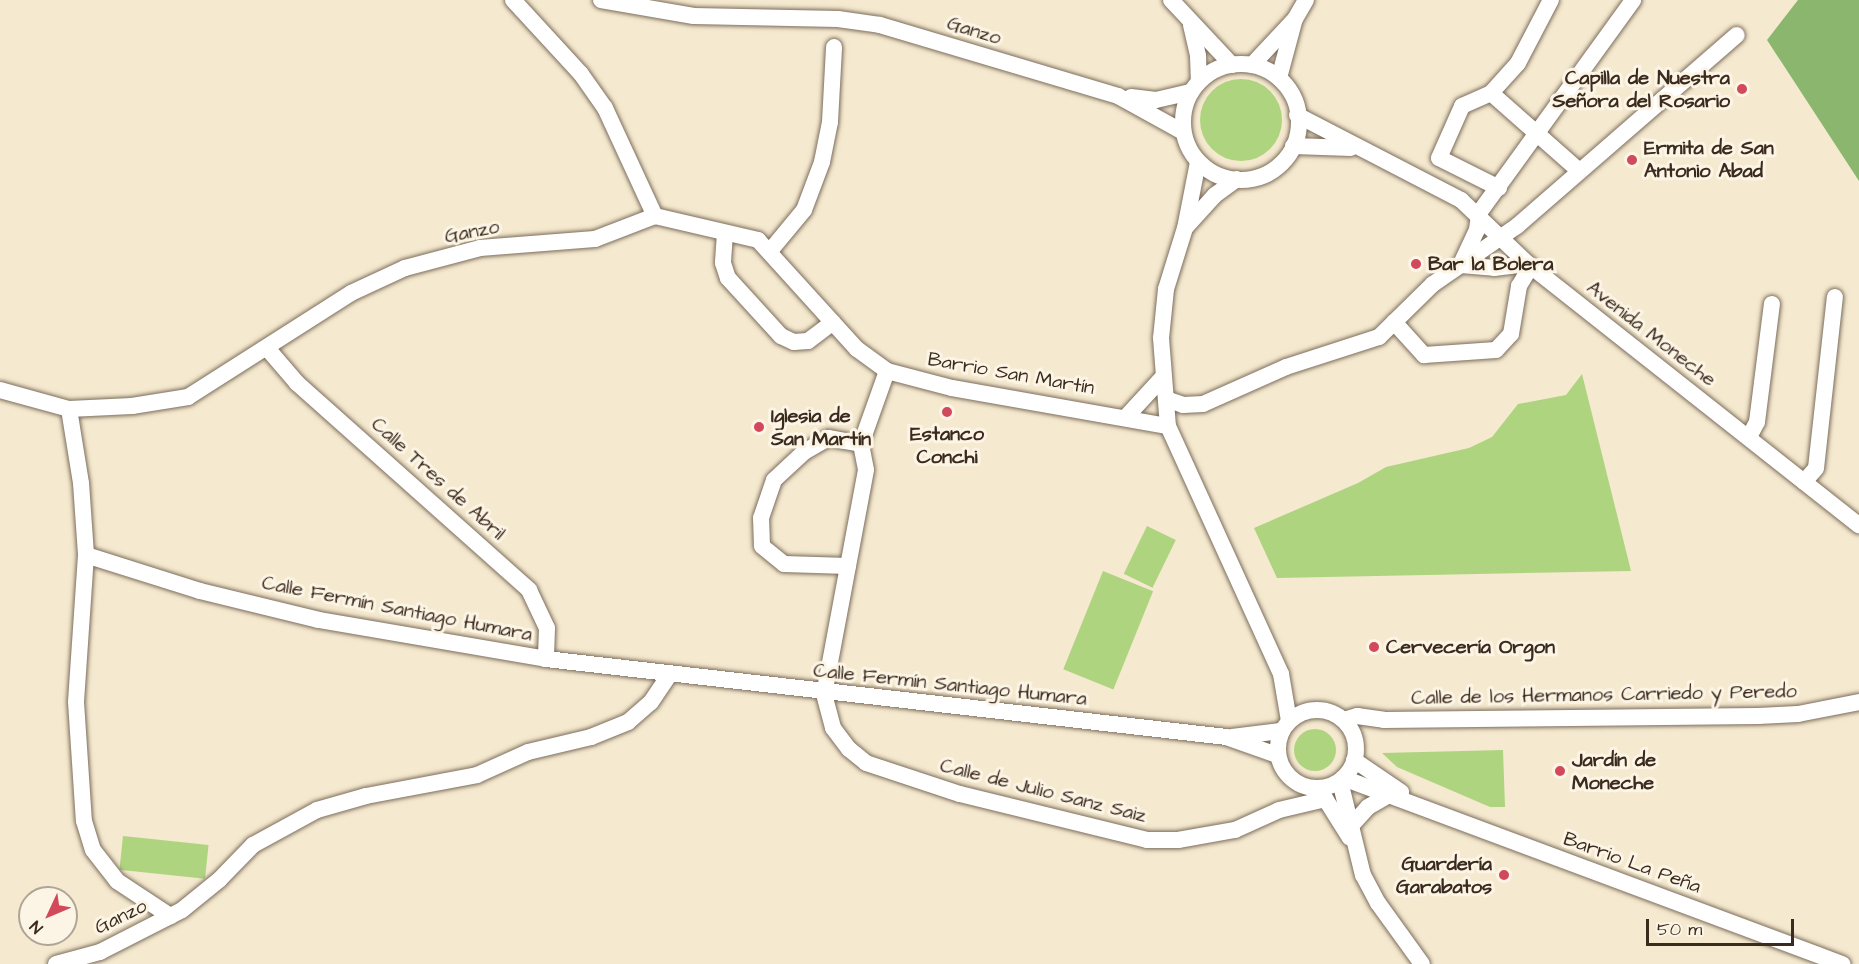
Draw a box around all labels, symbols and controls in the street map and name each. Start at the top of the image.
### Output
street label: Ganzo [944,11,1004,51]
place label: Capilla de Nuestra Señora del Rosario [1553,66,1730,113]
marker: Capilla de Nuestra Señora del Rosario [1735,82,1749,96]
place label: Ermita de San Antonio Abad [1644,136,1774,183]
marker: Ermita de San Antonio Abad [1625,153,1639,167]
street label: Ganzo [443,215,501,249]
place label: Bar la Bolera [1428,252,1553,276]
marker: Bar la Bolera [1409,257,1423,271]
street label: Avenida Moneche [1582,276,1720,392]
street label: Barrio San Martín [926,348,1096,400]
place label: Iglesia de San Martín [771,404,871,451]
marker: Estanco Conchi [940,405,954,419]
street label: Calle Tres de Abril [366,412,510,546]
marker: Iglesia de San Martín [752,420,766,434]
place label: Estanco Conchi [910,422,984,469]
street label: Calle Fermín Santiago Humara [260,571,534,647]
place label: Cervecería Orgon [1386,635,1555,659]
marker: Cervecería Orgon [1367,640,1381,654]
street label: Calle Fermín Santiago Humara [812,659,1088,711]
street label: Calle de los Hermanos Carriedo y Peredo [1411,680,1797,710]
place label: Jardín de Moneche [1572,748,1656,795]
street label: Calle de Julio Sanz Saiz [937,754,1149,828]
marker: Jardín de Moneche [1553,764,1567,778]
street label: Barrio La Peña [1560,827,1704,899]
place label: Guardería Garabatos [1396,852,1492,899]
marker: Guardería Garabatos [1497,868,1511,882]
north arrow [18,886,78,946]
street label: Ganzo [91,894,151,940]
scale bar [1649,907,1798,945]
text: N [25,916,48,938]
text: 50 m [1657,917,1702,942]

